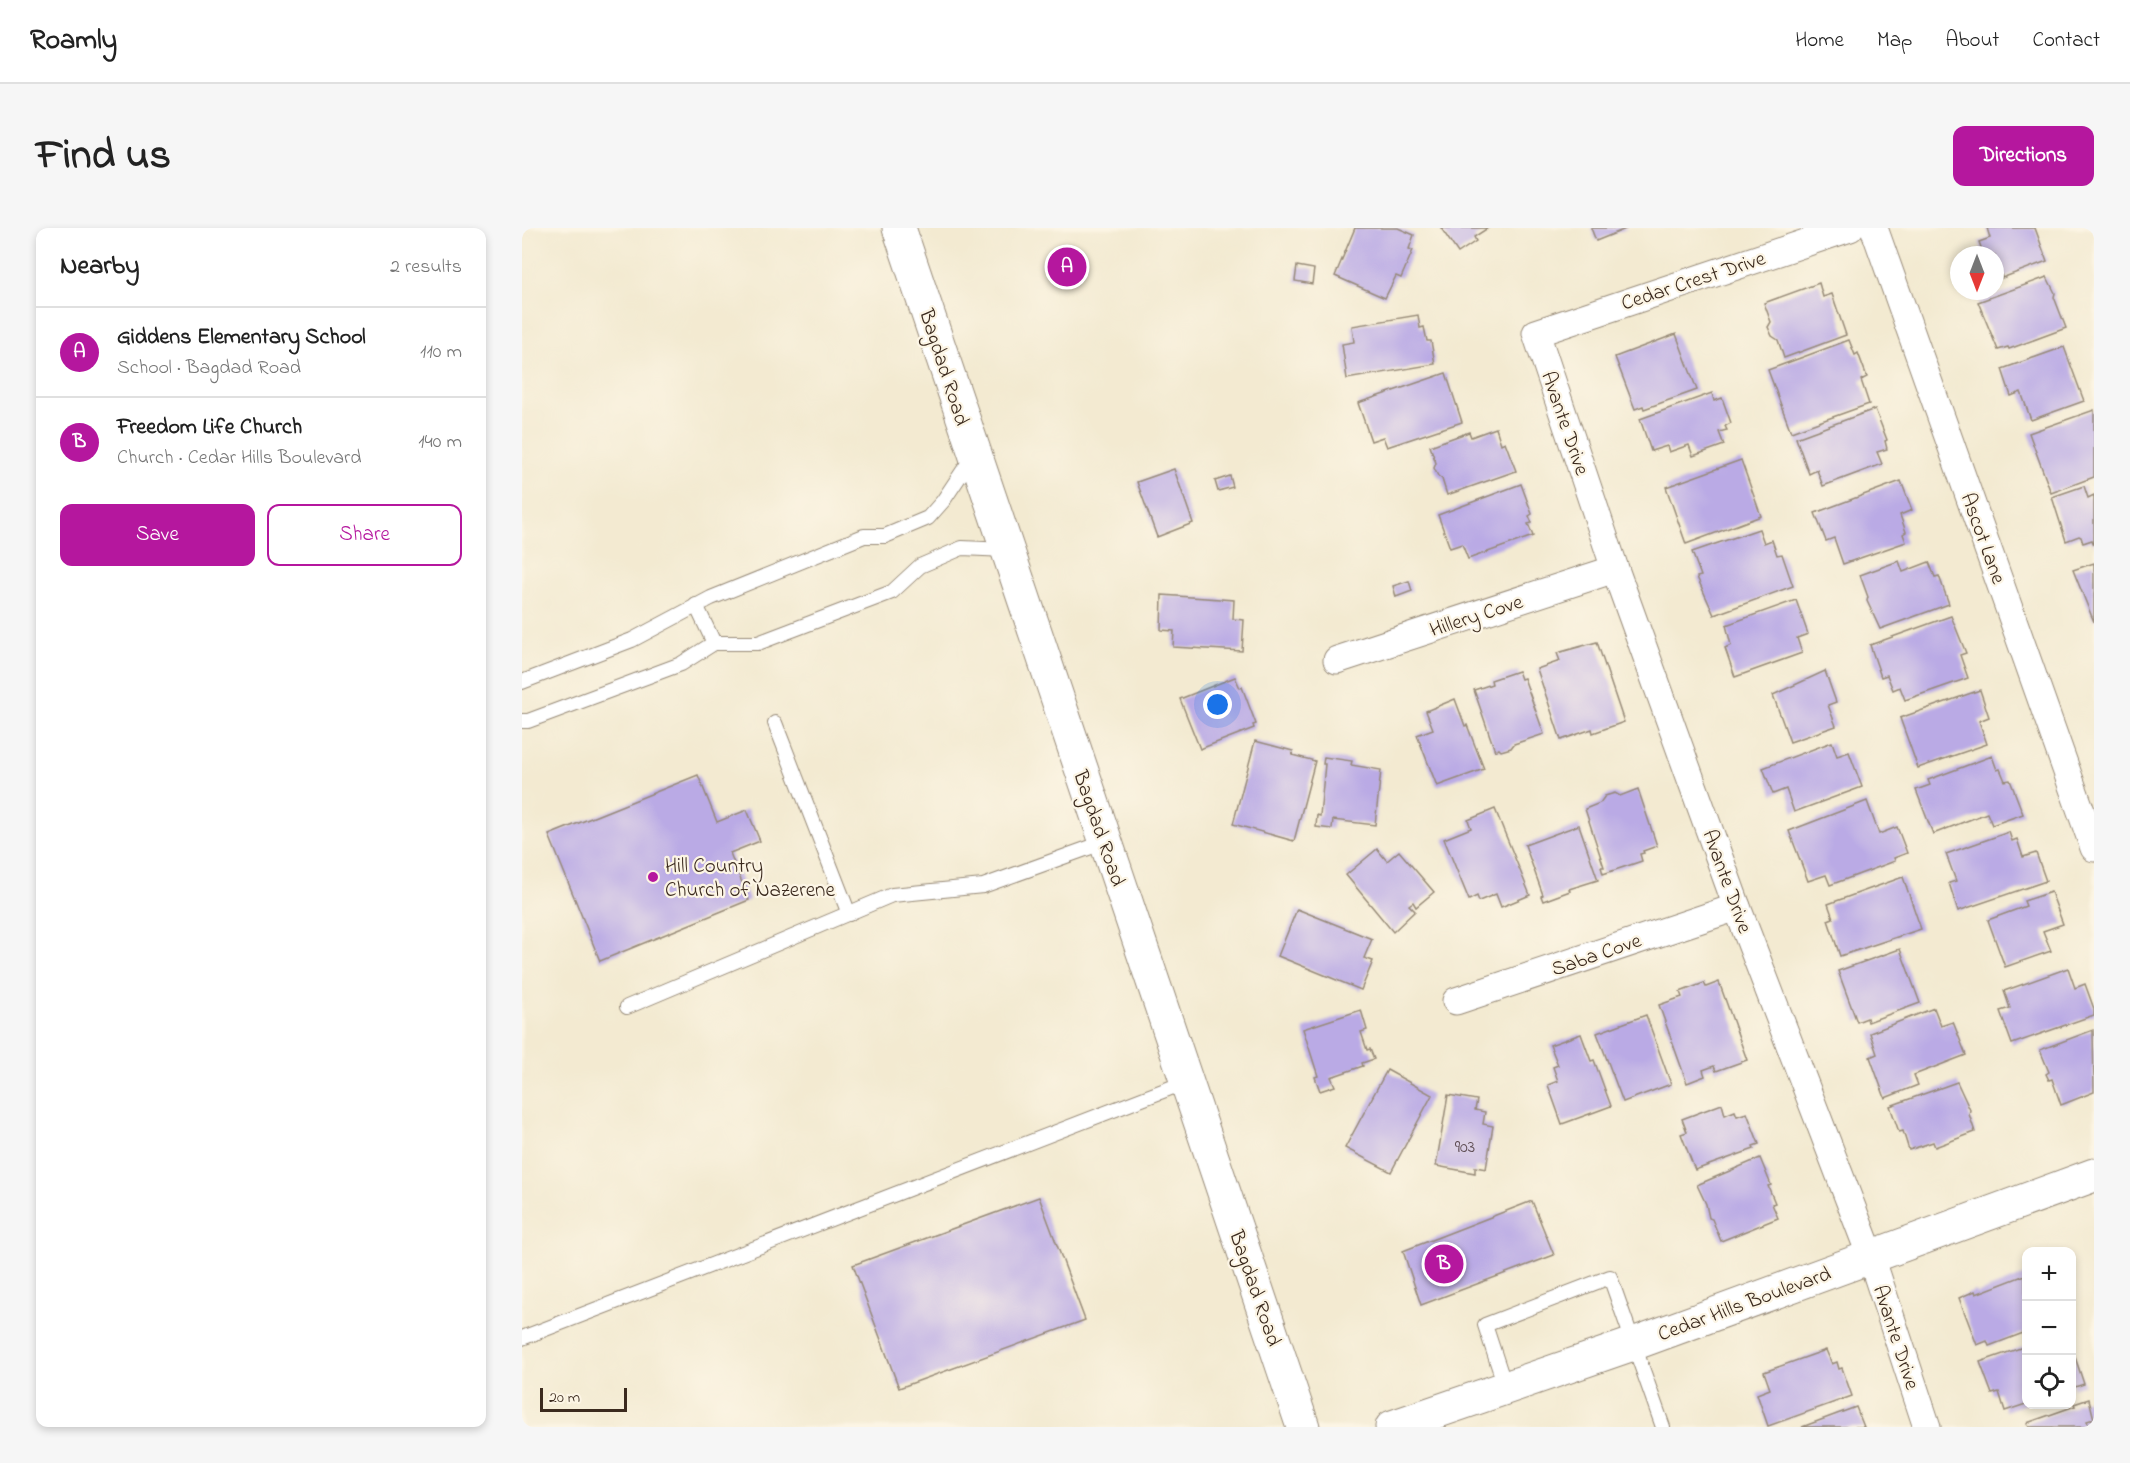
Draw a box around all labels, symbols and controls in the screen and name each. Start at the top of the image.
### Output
text: Roamly [30,21,117,62]
text: Home [1795,26,1844,56]
text: Map [1877,26,1912,56]
text: About [1945,26,1999,56]
text: Contact [2032,26,2100,56]
text: Find us [36,126,171,187]
button: Directions [1953,126,2094,186]
pin: A [1048,244,1086,290]
street label: Cedar Crest Drive [1618,244,1770,319]
north arrow [1950,246,2004,300]
text: Nearby [60,248,139,286]
text: 2 results [390,253,462,282]
street label: Bagdad Road [908,305,976,430]
text: Giddens Elementary School [117,322,366,354]
text: A [73,338,86,367]
text: 110 m [420,338,462,367]
text: School · Bagdad Road [117,354,301,383]
street label: Avante Drive [1532,368,1596,480]
text: Freedom Life Church [117,412,302,444]
text: B [73,428,86,457]
text: 140 m [418,428,462,457]
text: Church · Cedar Hills Boulevard [117,444,362,473]
street label: Ascot Lane [1952,489,2013,589]
button: Save [60,504,255,566]
button: Share [267,504,462,566]
street label: Hillery Cove [1426,588,1528,648]
your location [1203,690,1232,719]
street label: Bagdad Road [1062,766,1132,891]
street label: Avante Drive [1694,826,1759,938]
place label: Hill Country Church of Nazerene [665,852,835,906]
marker: Hill Country Church of Nazerene [646,870,660,884]
street label: Saba Cove [1548,926,1646,985]
house number: 903 [1455,1135,1475,1161]
street label: Bagdad Road [1218,1226,1288,1351]
pin: B [1424,1242,1464,1286]
map controls [2022,1247,2076,1409]
button: + [2022,1247,2076,1301]
street label: Cedar Hills Boulevard [1654,1260,1836,1350]
street label: Avante Drive [1864,1281,1926,1394]
button: − [2022,1301,2076,1355]
button: locate [2022,1355,2076,1409]
scale bar [540,1385,627,1412]
text: 20 m [549,1386,580,1410]

